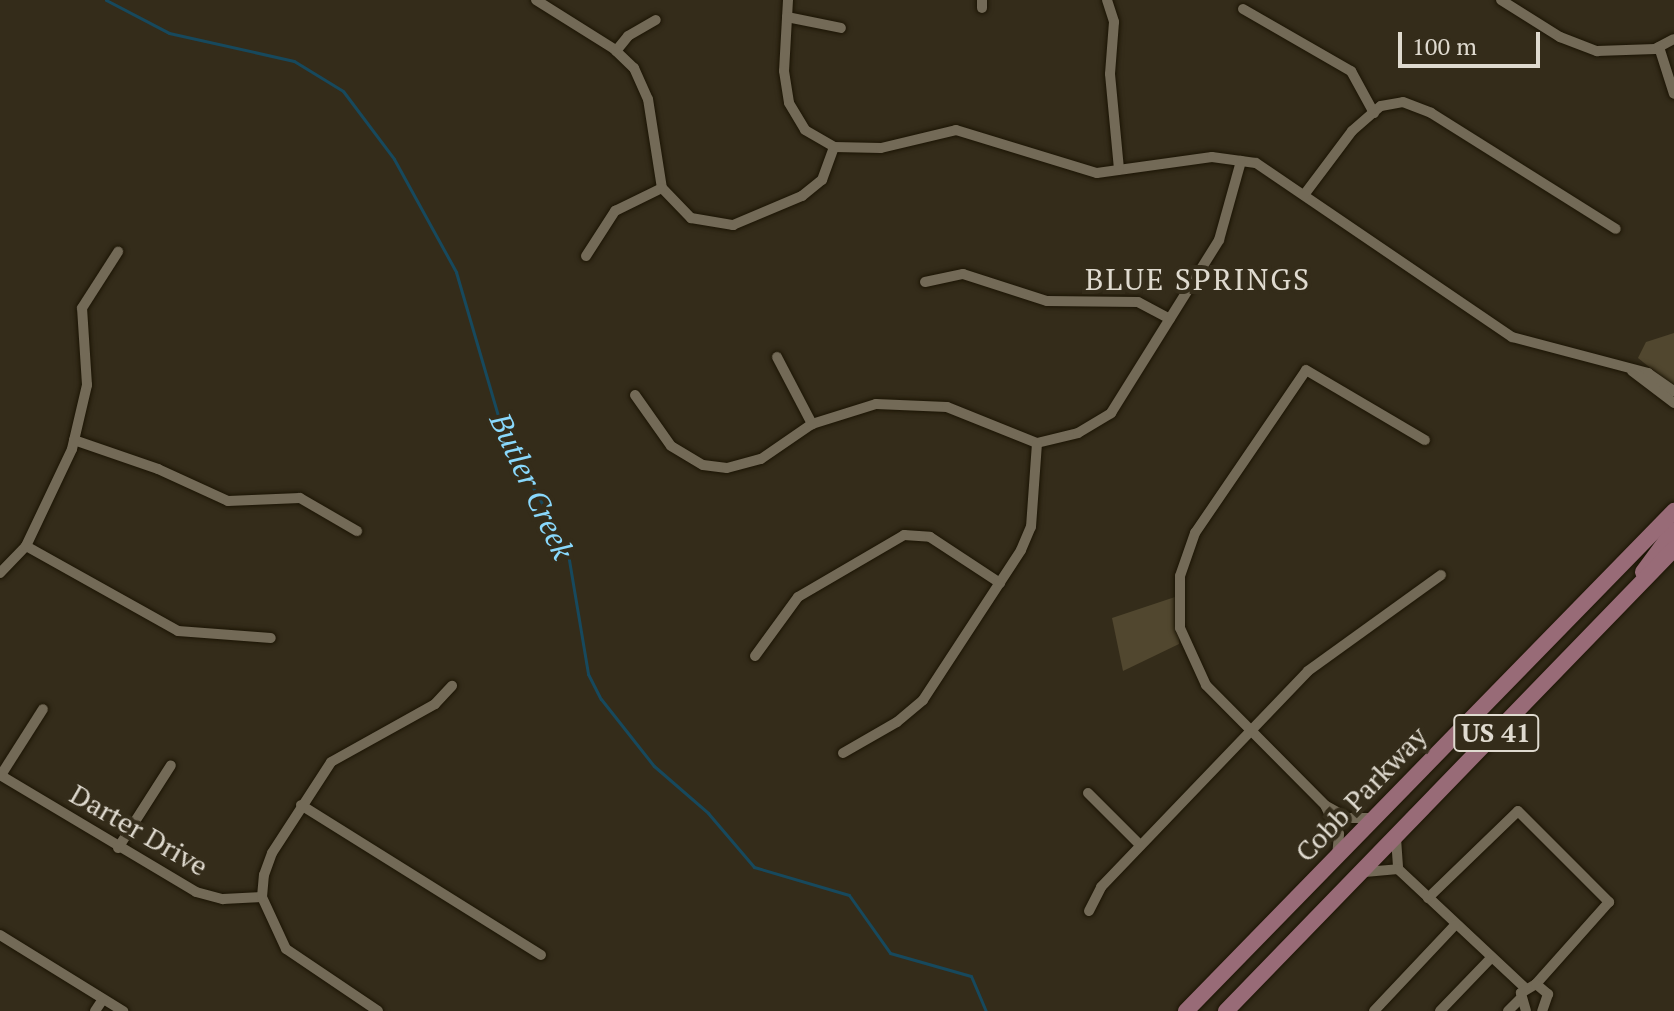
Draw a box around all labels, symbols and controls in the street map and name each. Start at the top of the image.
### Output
scale bar [1402,16,1544,66]
text: 100 m [1412,30,1477,62]
district label: BLUE SPRINGS [1085,261,1311,297]
water label: Butler Creek [482,407,582,565]
road number: US 41 [1452,711,1540,755]
street label: Cobb Parkway [1288,719,1434,869]
street label: Darter Drive [64,777,214,883]

